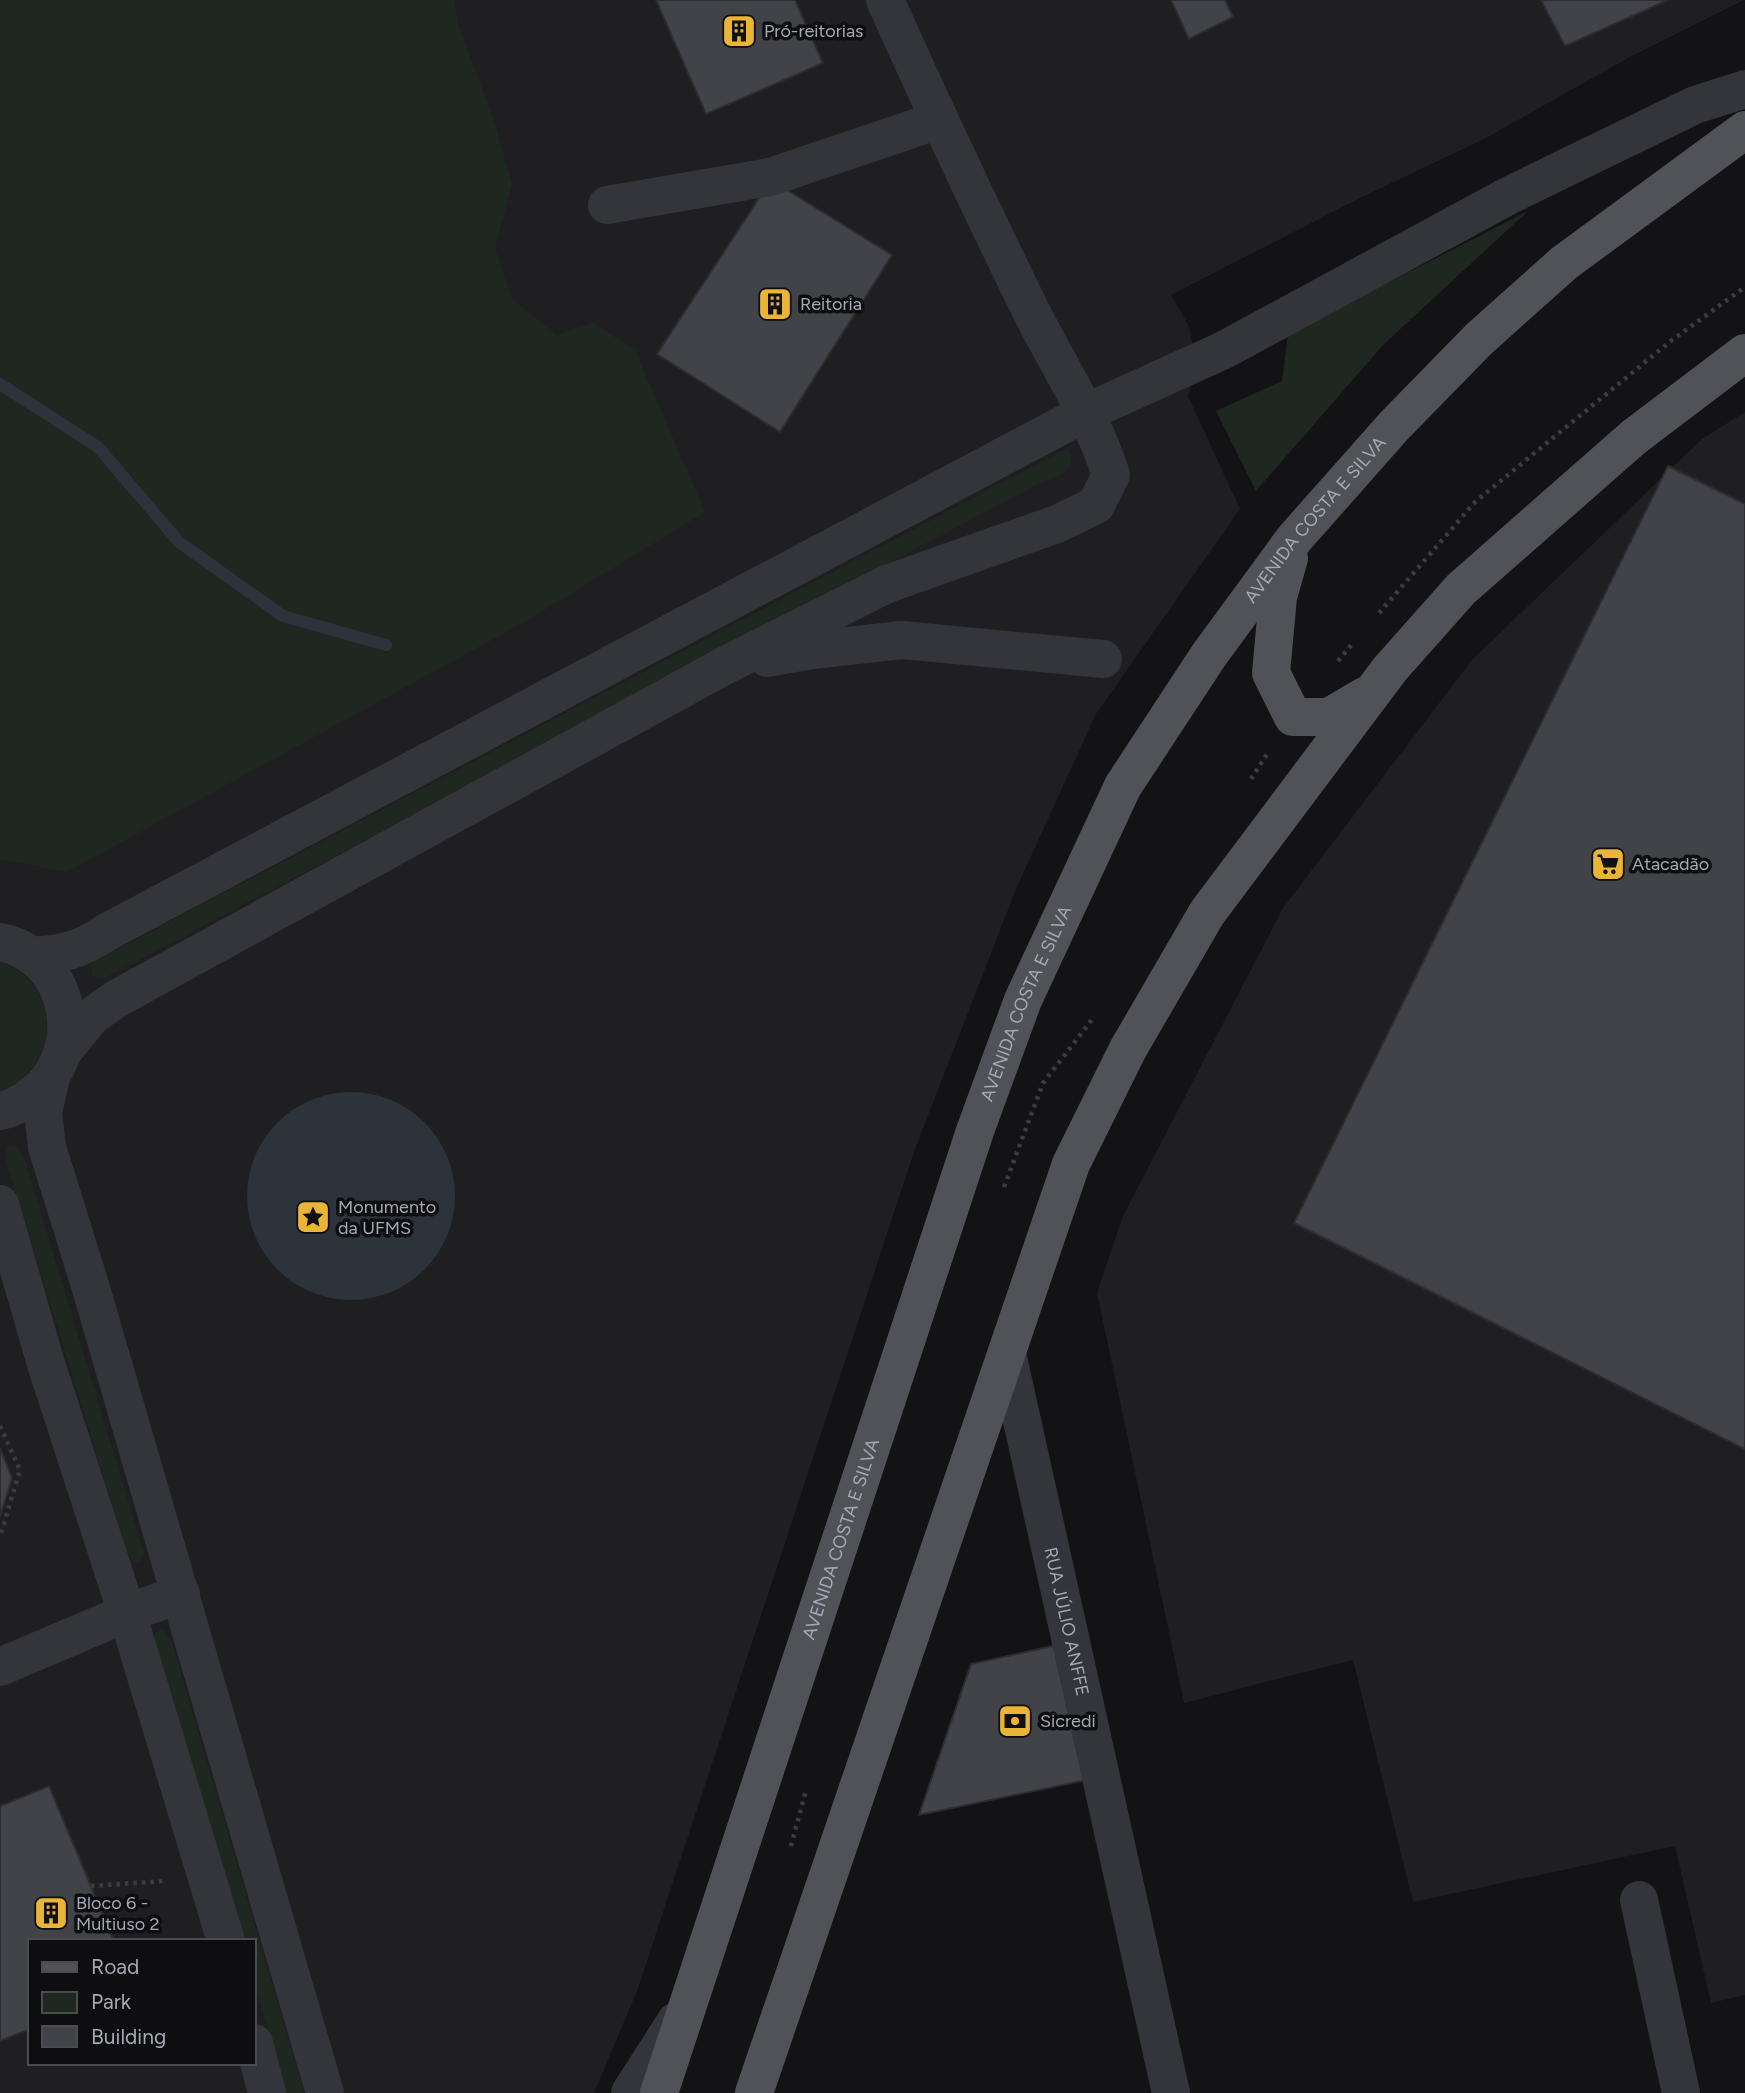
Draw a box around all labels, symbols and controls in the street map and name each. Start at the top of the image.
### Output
building icon: Pró-reitorias [720,12,758,50]
place label: Pró-reitorias [764,20,864,42]
building icon: Reitoria [756,285,794,323]
place label: Reitoria [800,293,862,315]
street label: AVENIDA COSTA E SILVA [1240,432,1391,608]
supermarket icon: Atacadão [1589,845,1627,883]
place label: Atacadão [1632,853,1709,875]
street label: AVENIDA COSTA E SILVA [976,902,1077,1104]
place label: Monumento da UFMS [338,1196,436,1239]
place icon: Monumento da UFMS [294,1198,332,1236]
street label: AVENIDA COSTA E SILVA [798,1436,884,1642]
street label: RUA JÚLIO ANFFE [1039,1545,1094,1698]
bank icon: Sicredi [996,1702,1034,1740]
place label: Sicredi [1040,1710,1096,1732]
place label: Bloco 6 - Multiuso 2 [76,1892,160,1935]
building icon: Bloco 6 - Multiuso 2 [32,1894,70,1932]
legend [28,1939,256,2065]
text: Road [91,1954,139,1979]
text: Park [91,1989,132,2014]
text: Building [91,2024,166,2049]

